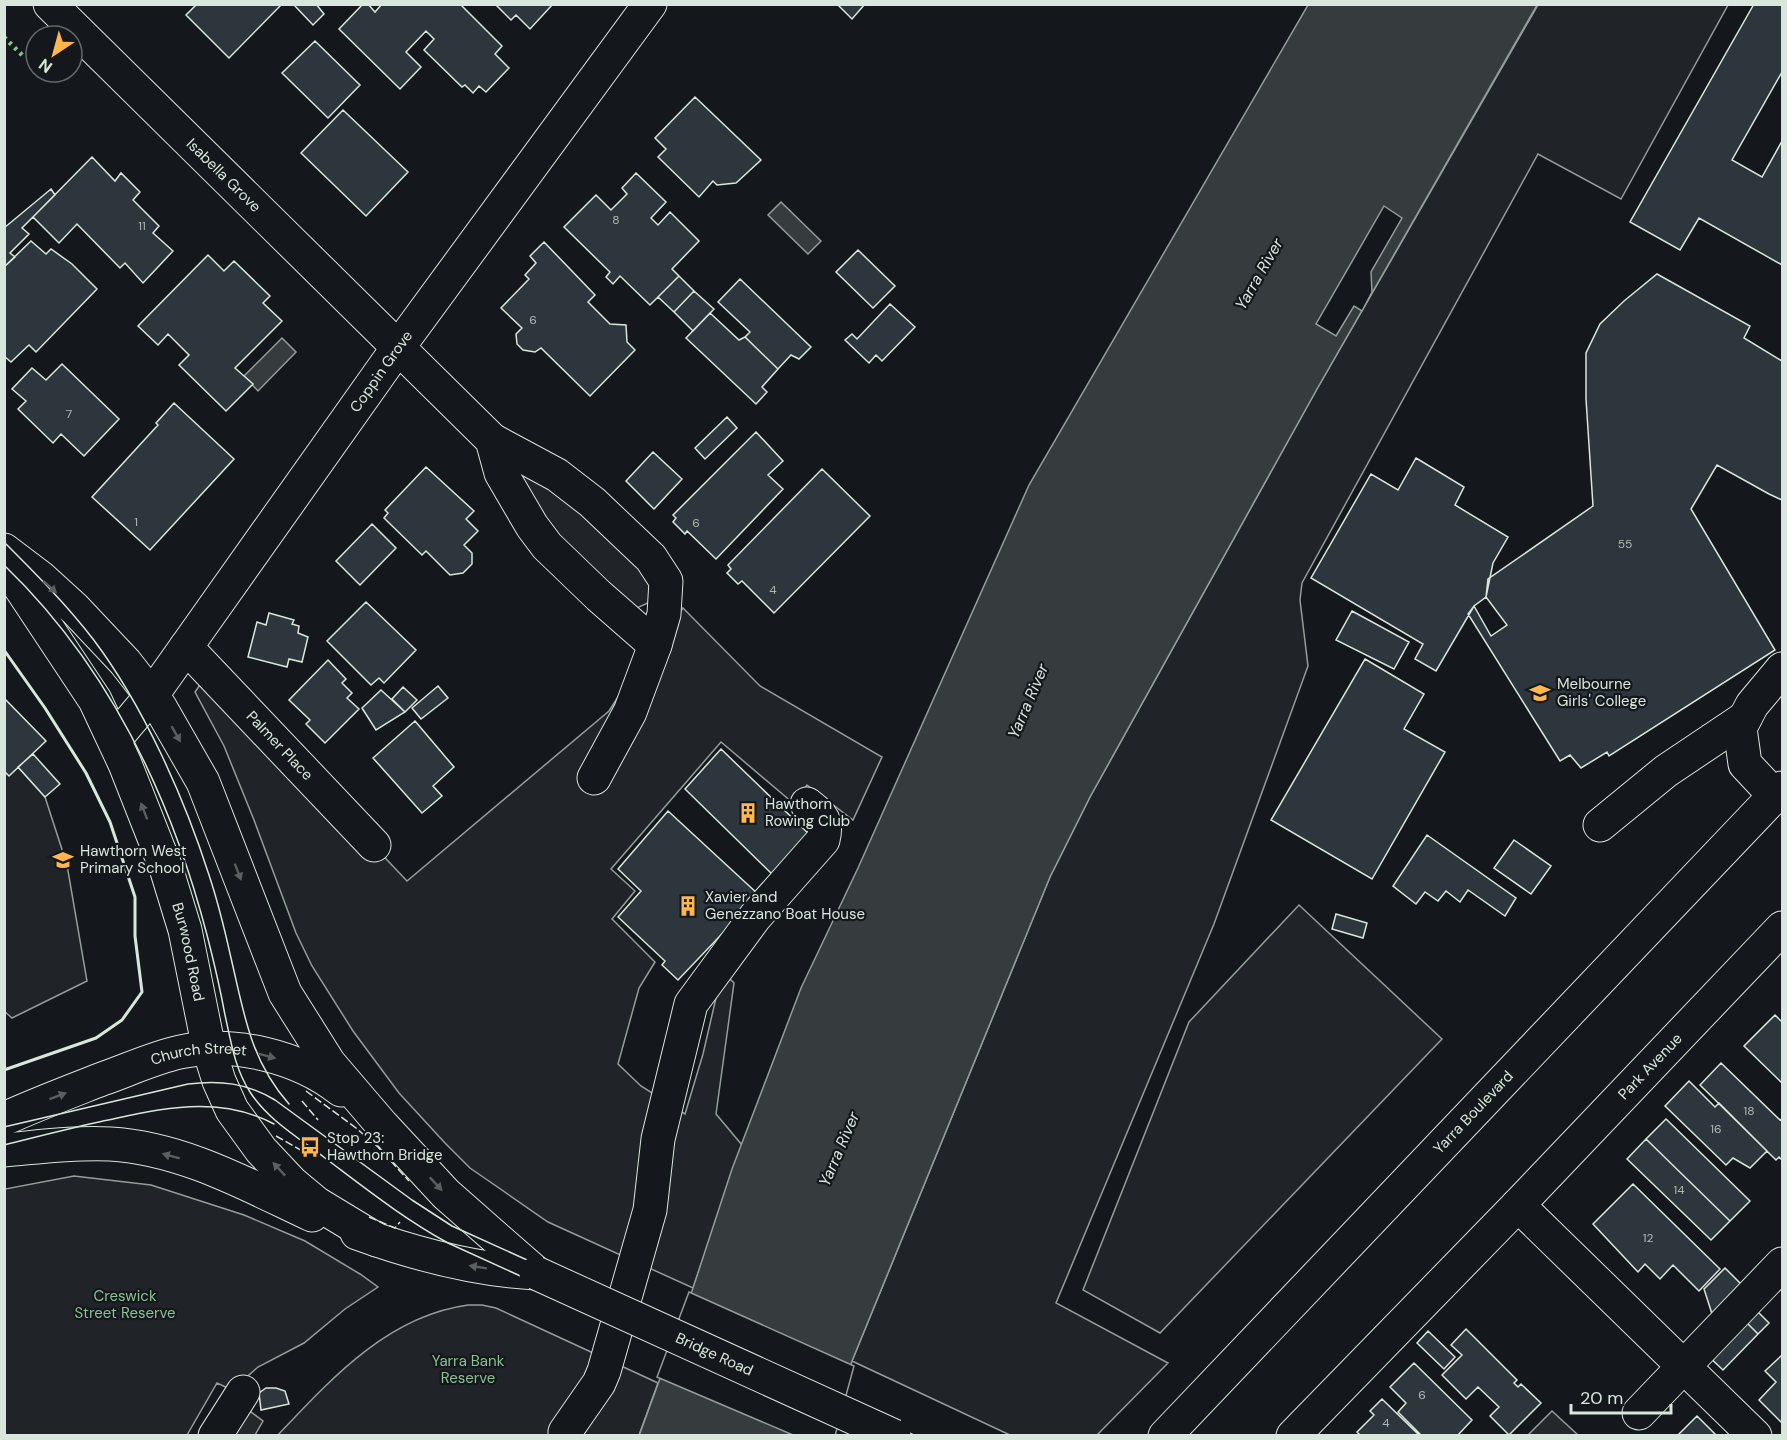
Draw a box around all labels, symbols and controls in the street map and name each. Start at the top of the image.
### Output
north arrow [24,24,84,84]
text: N [35,54,56,78]
street label: Isabella Grove [182,134,265,217]
house number: 8 [612,212,620,228]
house number: 11 [138,218,146,234]
water label: Yarra River [1230,234,1288,314]
house number: 6 [529,312,537,328]
street label: Coppin Grove [345,327,417,416]
house number: 7 [66,406,72,422]
house number: 1 [134,514,138,530]
house number: 6 [692,515,700,531]
house number: 55 [1618,536,1632,552]
one-way arrow [43,579,57,593]
house number: 4 [769,582,777,598]
water label: Yarra River [1003,659,1054,742]
place label: Melbourne Girls' College [1557,674,1646,711]
school or university icon: Melbourne Girls' College [1528,681,1552,705]
street label: Palmer Place [242,707,317,785]
one-way arrow [170,726,181,742]
place label: Hawthorn Rowing Club [765,794,850,831]
building icon: Hawthorn Rowing Club [736,801,760,825]
one-way arrow [139,802,149,820]
place label: Hawthorn West Primary School [80,841,187,878]
school or university icon: Hawthorn West Primary School [51,848,75,872]
one-way arrow [233,864,243,882]
place label: Xavier and Genezzano Boat House [705,887,865,924]
building icon: Xavier and Genezzano Boat House [676,894,700,918]
street label: Burwood Road [167,900,209,1003]
street label: Park Avenue [1614,1029,1687,1104]
street label: Church Street [148,1038,248,1070]
one-way arrow [258,1051,277,1061]
street label: Yarra Boulevard [1429,1066,1518,1158]
one-way arrow [49,1091,67,1100]
house number: 18 [1743,1103,1755,1119]
water label: Yarra River [814,1107,865,1190]
house number: 16 [1710,1121,1722,1137]
place label: Stop 23: Hawthorn Bridge [327,1128,442,1165]
bus stop icon: Stop 23: Hawthorn Bridge [298,1135,322,1159]
one-way arrow [162,1151,180,1161]
one-way arrow [272,1163,286,1177]
one-way arrow [429,1176,443,1191]
house number: 14 [1673,1182,1685,1198]
house number: 12 [1643,1230,1653,1246]
one-way arrow [468,1262,487,1271]
park label: Creswick Street Reserve [74,1286,176,1323]
street label: Bridge Road [672,1328,756,1381]
park label: Yarra Bank Reserve [432,1351,505,1388]
scale bar [1571,1377,1672,1415]
text: 20 m [1580,1386,1623,1410]
house number: 6 [1418,1387,1426,1403]
house number: 4 [1382,1415,1390,1431]

